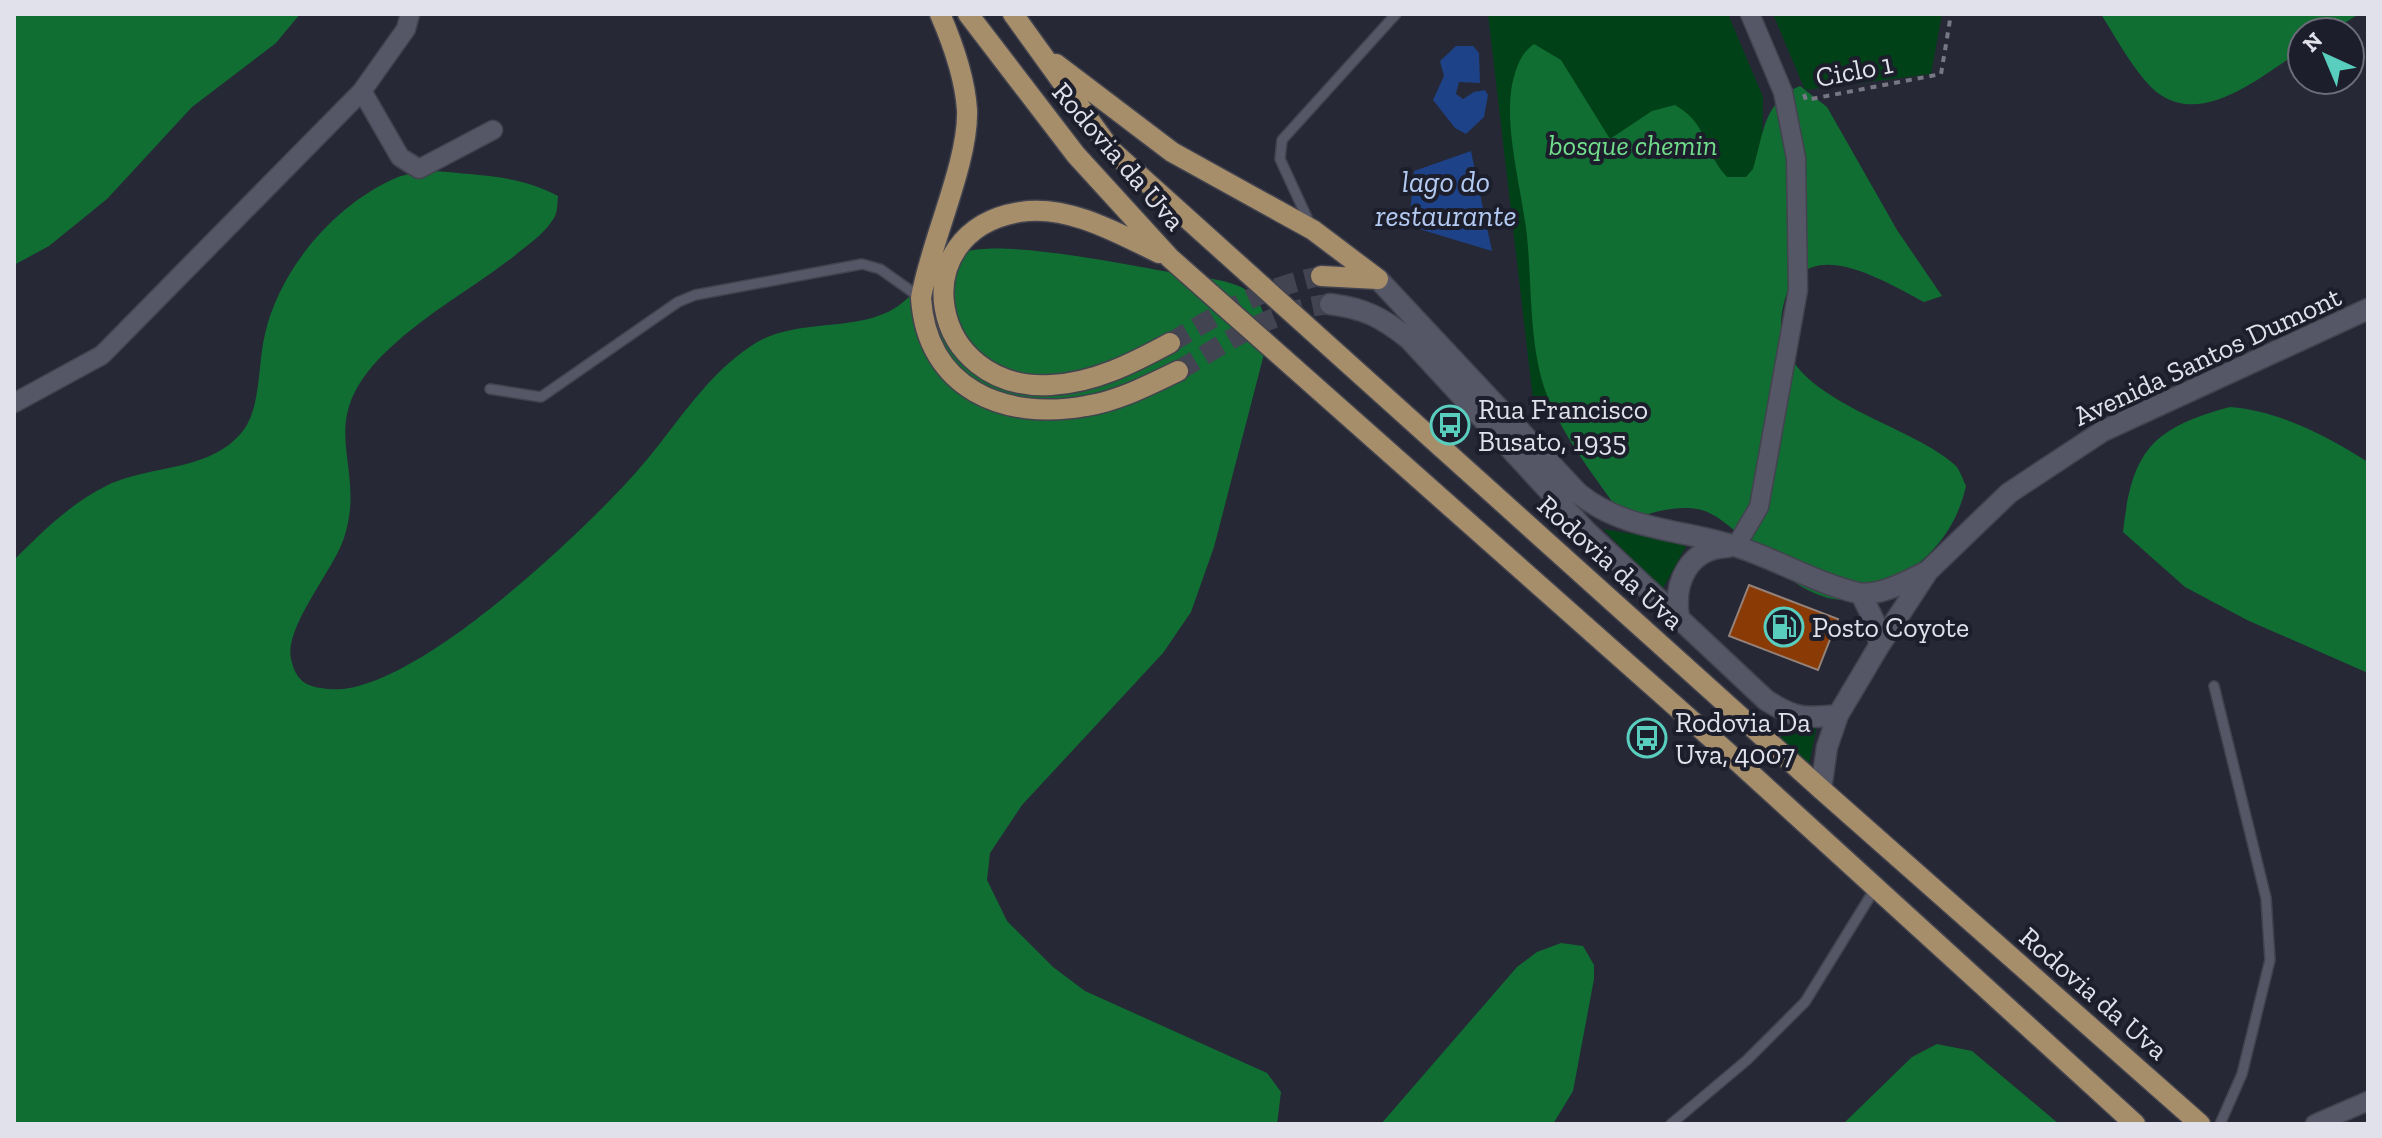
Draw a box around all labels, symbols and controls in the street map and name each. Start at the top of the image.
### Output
north arrow [2286,16,2366,96]
text: N [2297,26,2328,57]
street label: Ciclo 1 [1813,47,1896,94]
street label: Rodovia da Uva [1045,76,1192,237]
park label: bosque chemin [1549,129,1717,162]
water label: lago do restaurante [1374,164,1517,234]
street label: Avenida Santos Dumont [2068,280,2347,433]
place label: Rua Francisco Busato, 1935 [1478,393,1648,458]
bus stop icon: Rua Francisco Busato, 1935 [1429,404,1471,446]
street label: Rodovia da Uva [1531,488,1691,637]
fuel station icon: Posto Coyote [1763,606,1805,648]
place label: Posto Coyote [1812,611,1969,644]
place label: Rodovia Da Uva, 4007 [1675,706,1811,771]
bus stop icon: Rodovia Da Uva, 4007 [1626,717,1668,759]
street label: Rodovia da Uva [2013,920,2175,1067]

